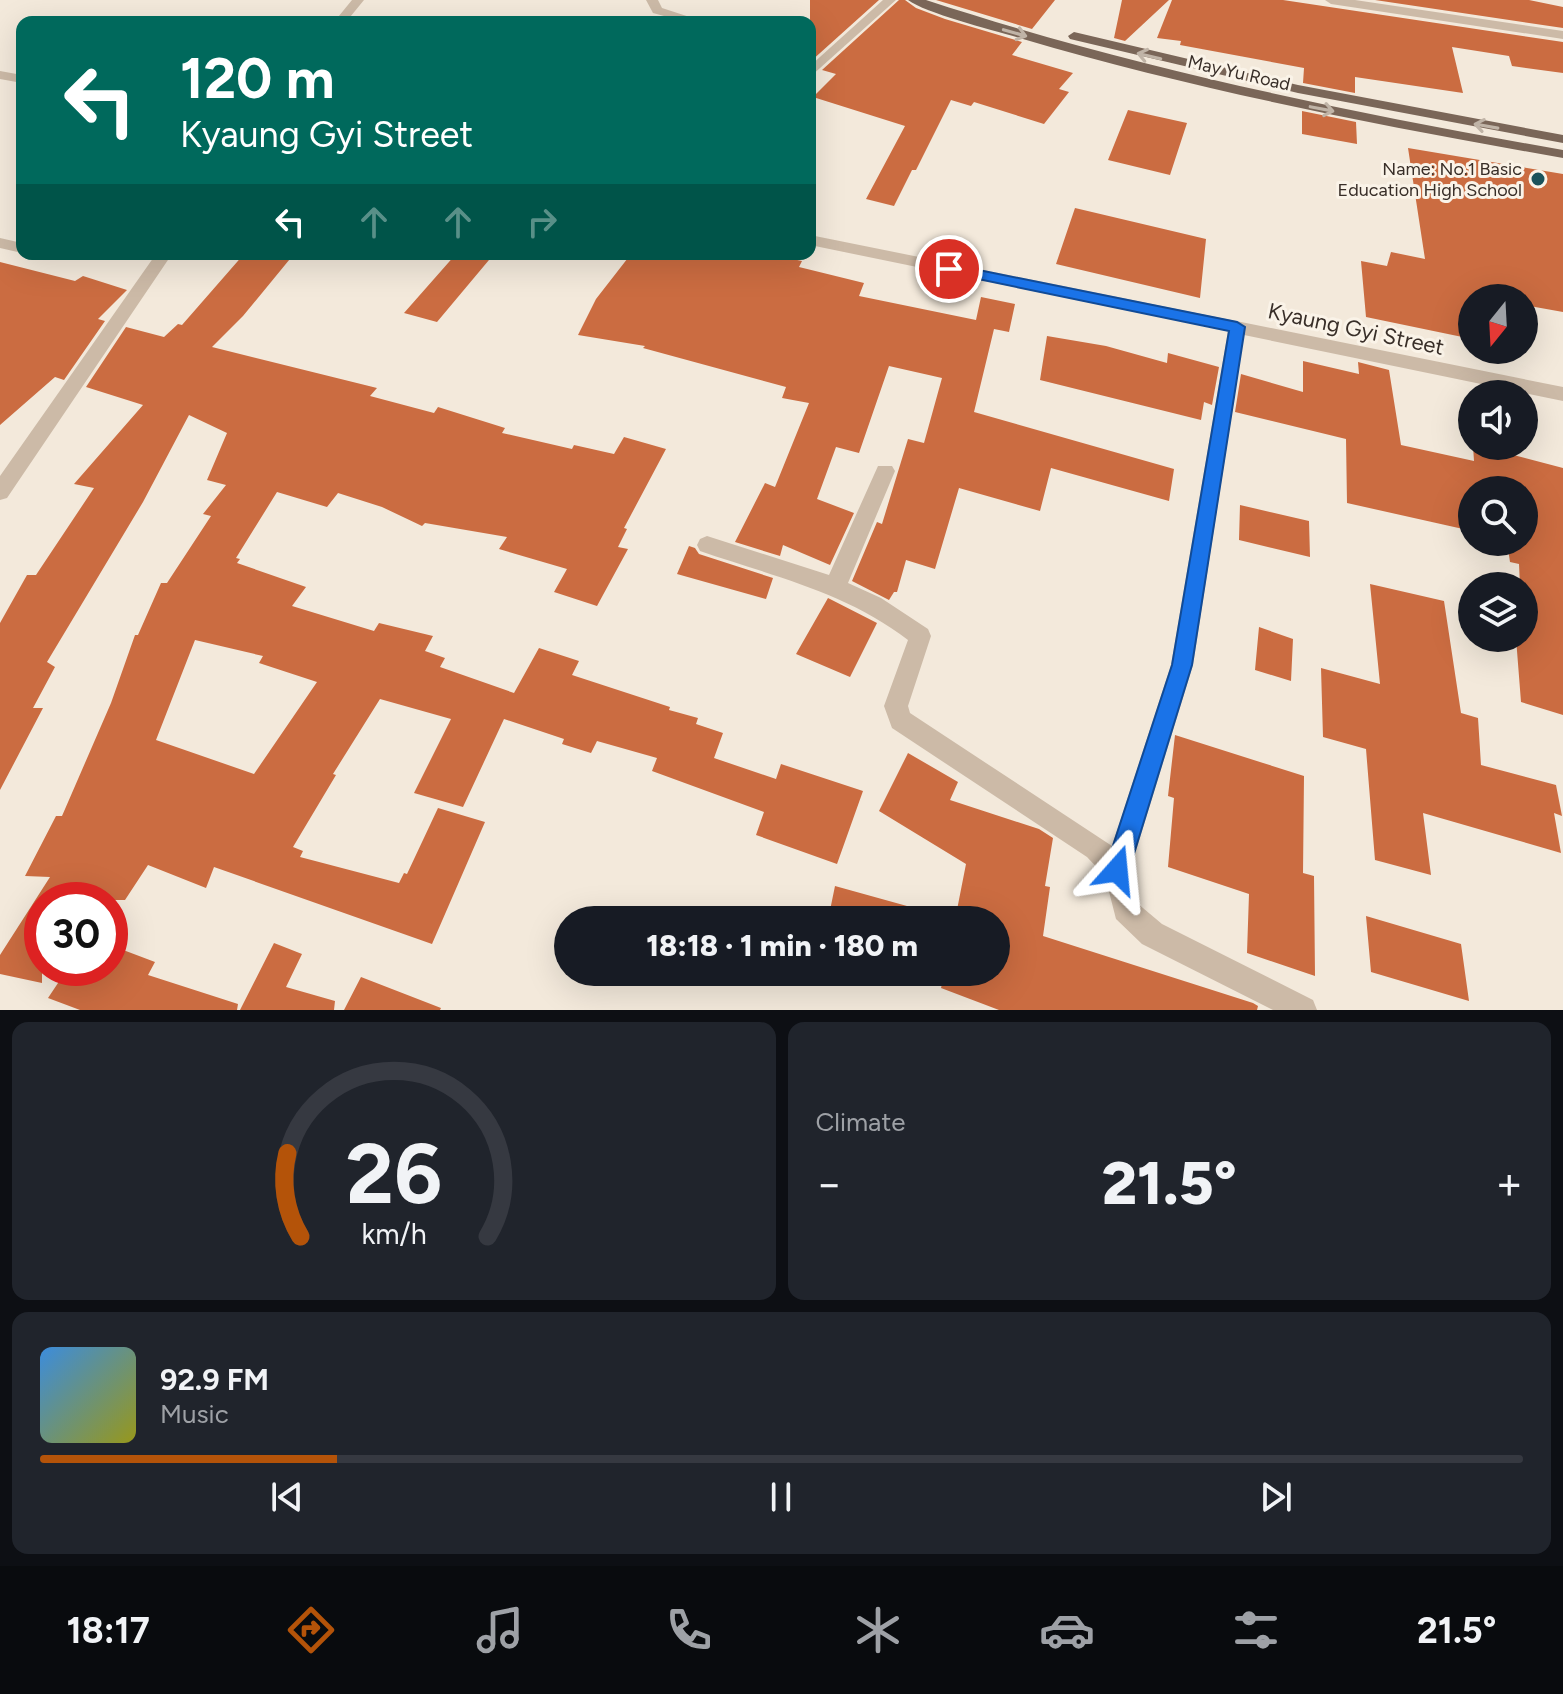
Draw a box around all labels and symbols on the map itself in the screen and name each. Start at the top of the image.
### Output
one-way arrow [1002,27,1027,41]
one-way arrow [1137,48,1163,63]
street label: May Yu Road [1186,51,1292,95]
one-way arrow [1308,102,1334,117]
one-way arrow [1474,117,1499,132]
place label: Name: No.1 Basic Education High School [1338,158,1522,201]
marker: Name: No.1 Basic Education High School [1529,170,1547,188]
pin [915,235,983,303]
north arrow [1458,284,1538,364]
street label: Kyaung Gyi Street [1266,297,1446,361]
position arrow [1075,828,1159,912]
speed limit sign: 30 [24,882,128,986]

